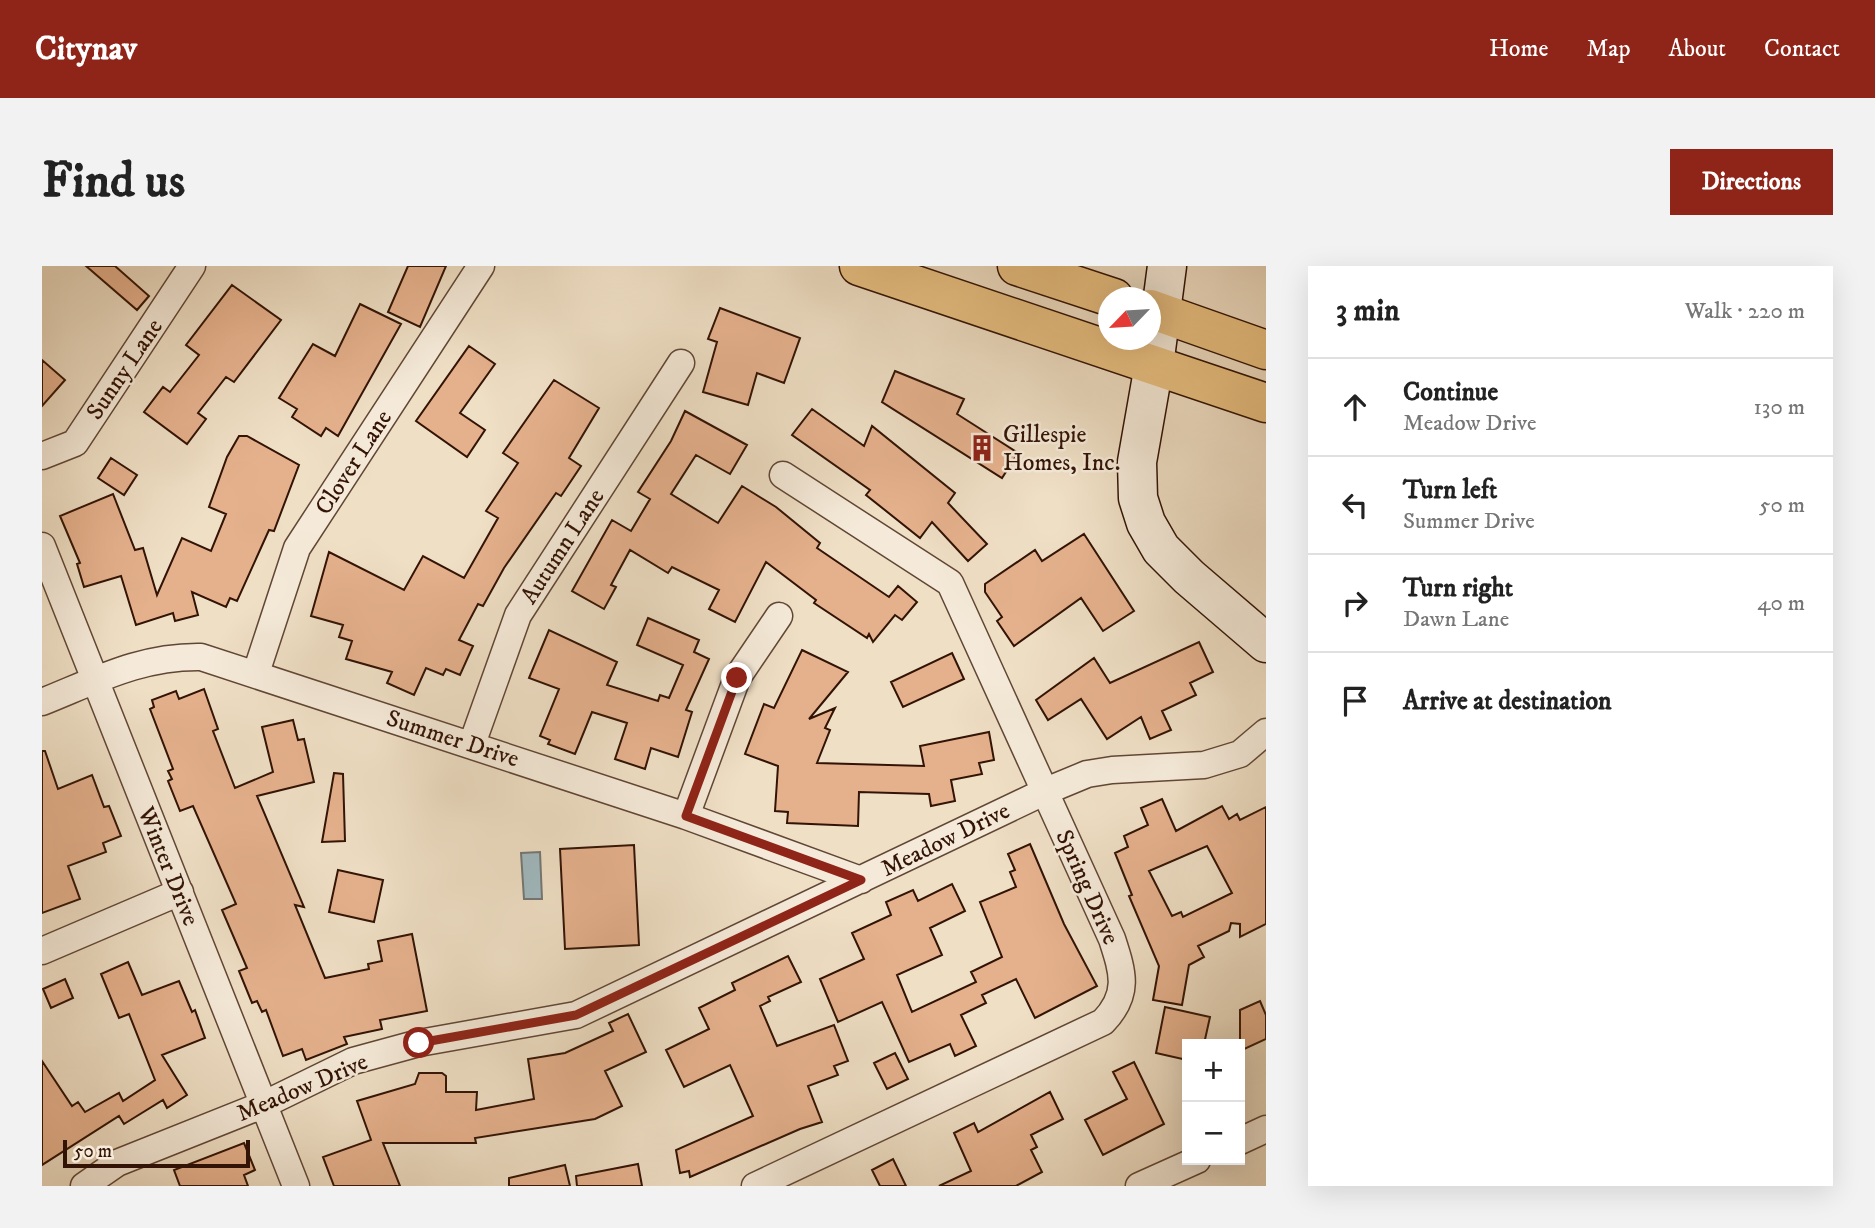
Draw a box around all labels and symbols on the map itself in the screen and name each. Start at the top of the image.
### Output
north arrow [1098,287,1161,350]
street label: Sunny Lane [80,313,170,426]
street label: Clover Lane [309,404,399,521]
place label: Gillespie Homes, Inc. [1003,420,1120,478]
building icon: Gillespie Homes, Inc. [967,433,997,463]
street label: Autumn Lane [514,483,611,610]
route end [721,662,752,693]
street label: Summer Drive [383,703,523,774]
street label: Meadow Drive [876,796,1015,884]
street label: Winter Drive [130,802,206,930]
street label: Spring Drive [1048,825,1126,949]
route start [403,1027,434,1058]
street label: Meadow Drive [232,1047,372,1129]
scale bar [63,1137,250,1169]

